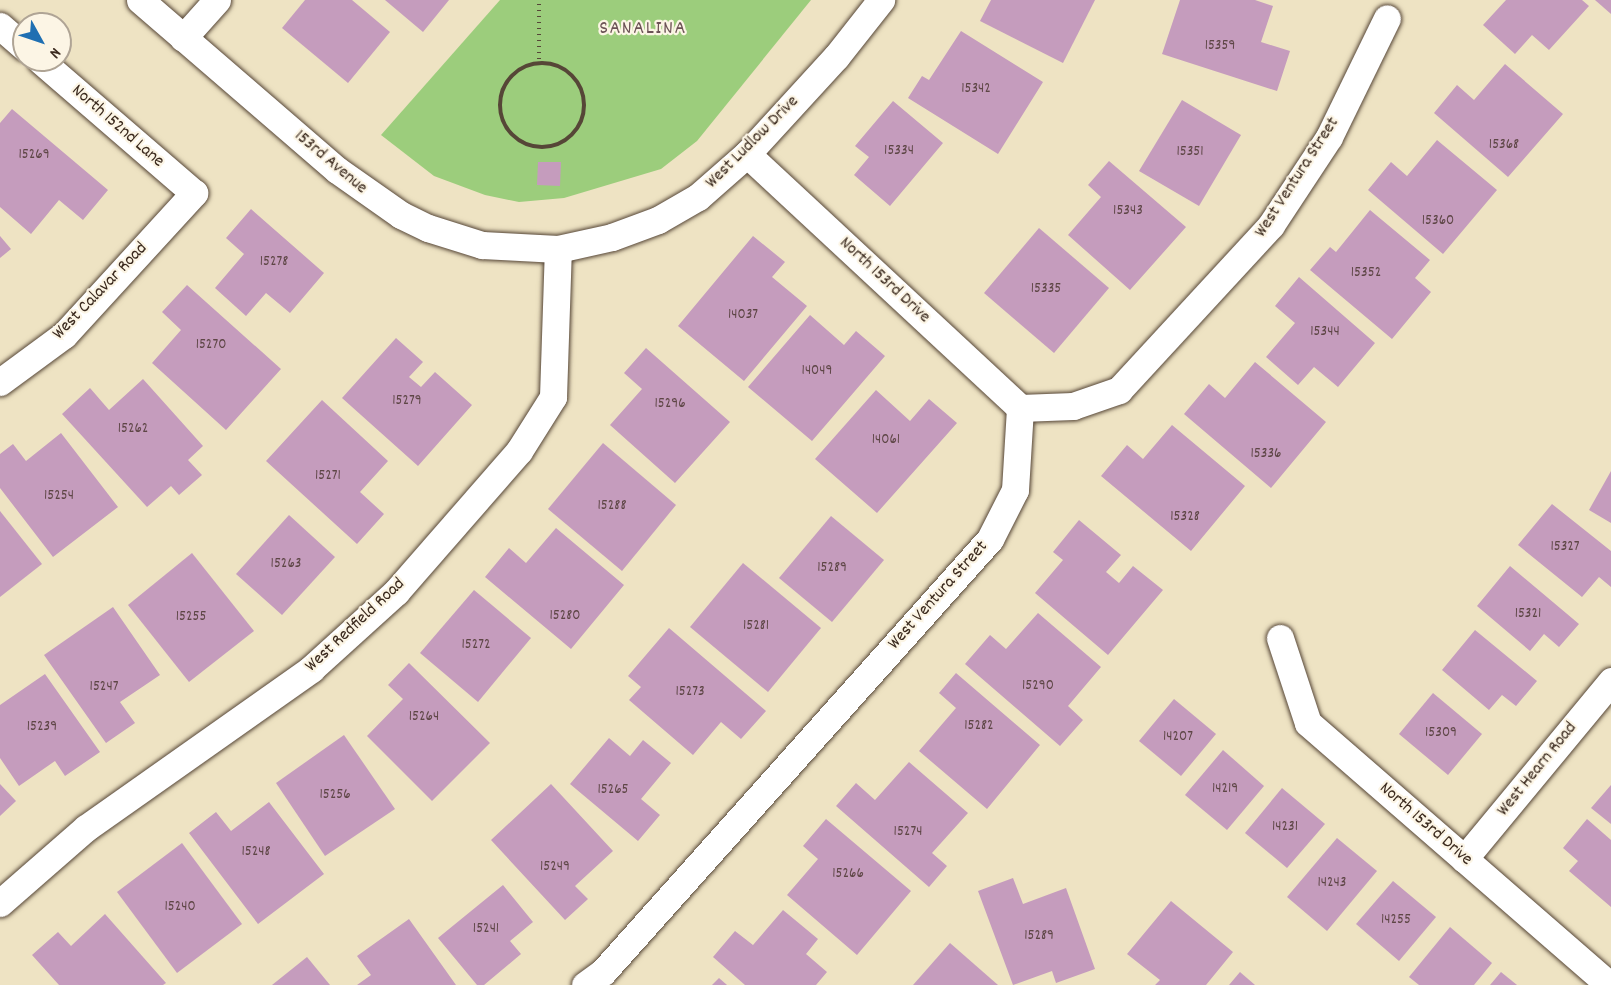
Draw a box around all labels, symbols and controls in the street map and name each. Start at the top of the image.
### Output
north arrow [12,12,72,72]
district label: SANALINA [599,17,687,41]
house number: 15359 [1205,38,1235,56]
text: N [43,42,66,63]
street label: North 152nd Lane [66,81,168,173]
house number: 15342 [961,81,991,99]
street label: West Ludlow Drive [702,92,804,194]
street label: West Ventura Street [1251,114,1345,242]
street label: 153rd Avenue [289,126,371,200]
house number: 15368 [1489,137,1519,155]
house number: 15334 [884,143,914,161]
house number: 15351 [1176,144,1204,162]
house number: 15269 [18,147,50,165]
house number: 15343 [1113,203,1143,221]
house number: 15360 [1422,213,1454,231]
street label: North 153rd Drive [834,233,934,329]
street label: West Calavar Road [49,239,153,345]
house number: 15278 [260,254,288,272]
house number: 15352 [1351,265,1381,283]
house number: 15335 [1031,281,1061,299]
house number: 14037 [728,307,758,325]
house number: 15344 [1310,324,1340,342]
house number: 15270 [196,337,226,355]
house number: 14049 [802,363,832,381]
house number: 15279 [392,393,422,411]
house number: 15296 [654,396,686,414]
house number: 15262 [118,421,148,439]
house number: 14061 [872,432,900,450]
house number: 15336 [1251,446,1281,464]
house number: 15271 [315,468,341,486]
house number: 15254 [44,488,74,506]
house number: 15288 [598,498,626,516]
house number: 15328 [1170,509,1200,527]
street label: West Ventura Street [885,537,993,655]
house number: 15327 [1550,539,1580,557]
house number: 15263 [271,556,301,574]
house number: 15289 [817,560,847,578]
street label: West Redfield Road [302,574,410,678]
house number: 15321 [1515,606,1541,624]
house number: 15280 [550,608,580,626]
house number: 15255 [176,609,206,627]
house number: 15281 [743,618,769,636]
house number: 15272 [461,637,491,655]
house number: 15290 [1022,678,1054,696]
house number: 15247 [90,679,118,697]
house number: 15273 [675,684,705,702]
house number: 15264 [409,709,439,727]
house number: 15282 [964,718,994,736]
house number: 15239 [27,719,57,737]
street label: West Hearn Road [1493,719,1583,821]
house number: 15309 [1425,725,1457,743]
house number: 14207 [1163,729,1193,747]
street label: North 153rd Drive [1374,779,1476,871]
house number: 14219 [1212,781,1238,799]
house number: 15265 [597,782,629,800]
house number: 15256 [319,787,351,805]
house number: 14231 [1272,819,1298,837]
house number: 15274 [894,824,922,842]
house number: 15248 [241,844,271,862]
house number: 15249 [540,859,570,877]
house number: 15266 [832,866,864,884]
house number: 14243 [1318,875,1346,893]
house number: 15240 [164,899,196,917]
house number: 14255 [1381,912,1411,930]
house number: 15241 [473,921,499,939]
house number: 15289 [1024,928,1054,946]

